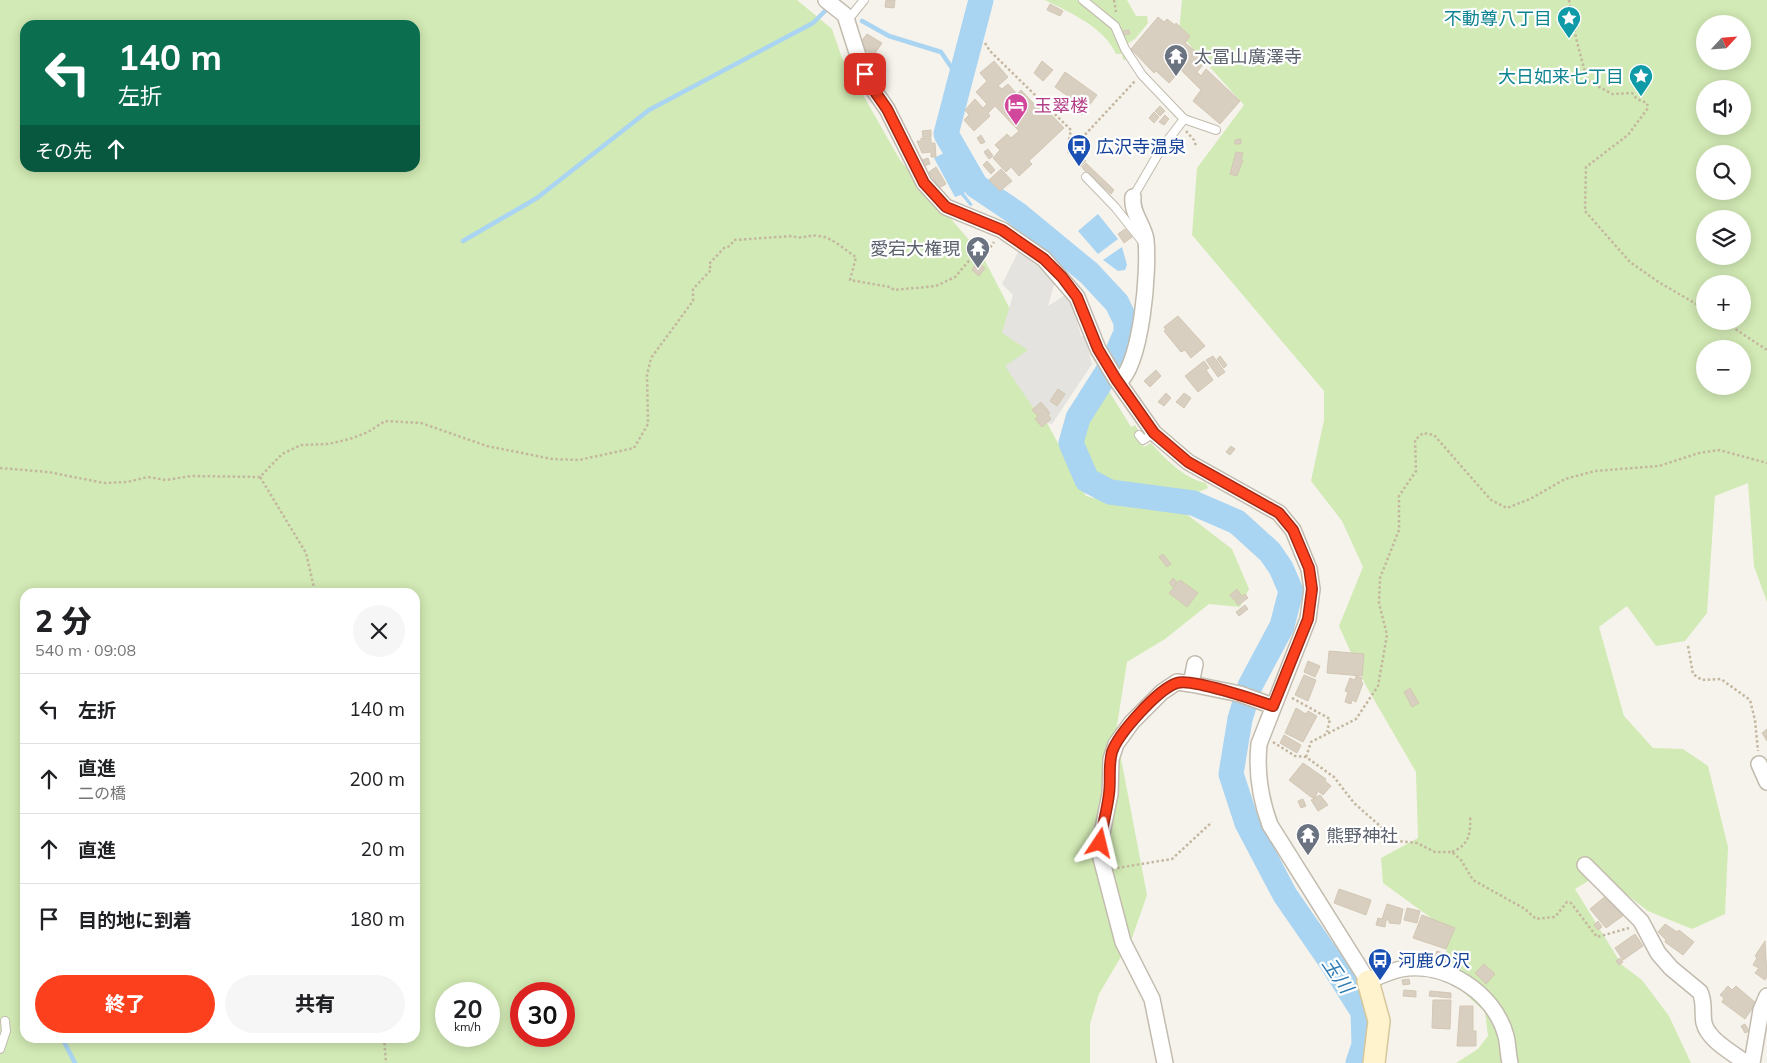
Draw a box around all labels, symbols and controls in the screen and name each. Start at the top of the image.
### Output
place icon: 不動尊八丁目 [1556,5,1582,39]
place label: 不動尊八丁目 [1444,7,1552,30]
north arrow [1696,15,1751,70]
map controls [1696,15,1751,395]
text: 140 m [118,35,222,79]
icon: left [35,40,100,105]
temple icon: 太冨山廣澤寺 [1163,43,1189,77]
place label: 太冨山廣澤寺 [1194,45,1302,68]
pin [844,53,886,95]
icon: arrive [851,60,879,88]
place icon: 大日如来七丁目 [1628,63,1654,97]
place label: 大日如来七丁目 [1498,65,1624,88]
button: sound [1696,80,1751,135]
text: 左折 [118,82,162,110]
hotel icon: 玉翠楼 [1003,92,1029,126]
place label: 玉翠楼 [1034,94,1088,117]
bus stop icon: 広沢寺温泉 [1066,133,1092,167]
icon: ahead [102,135,130,163]
place label: 広沢寺温泉 [1096,135,1186,158]
text: その先 [35,139,92,163]
button: search [1696,145,1751,200]
button: layers [1696,210,1751,265]
temple icon: 愛宕大権現 [965,235,991,269]
place label: 愛宕大権現 [870,237,960,260]
button: + [1696,275,1751,330]
button: − [1696,340,1751,395]
text: 2 分 [35,602,91,640]
button: close [353,605,405,657]
text: 540 m · 09:08 [35,640,136,660]
icon: left [35,695,63,723]
text: 140 m [349,697,405,721]
text: 左折 [78,698,116,722]
text: 直進 [78,756,116,780]
icon: ahead [35,765,63,793]
text: 200 m [349,767,405,791]
text: 二の橋 [78,783,126,803]
position arrow [1073,816,1125,868]
temple icon: 熊野神社 [1295,822,1321,856]
place label: 熊野神社 [1326,824,1398,847]
icon: ahead [35,835,63,863]
text: 20 m [361,837,405,861]
text: 直進 [78,838,116,862]
icon: arrive [35,905,63,933]
text: 180 m [349,907,405,931]
text: 目的地に到着 [78,908,192,932]
bus stop icon: 河鹿の沢 [1367,947,1393,981]
place label: 河鹿の沢 [1398,949,1470,972]
water label: 玉川 [1317,953,1360,999]
button: 終了 [35,975,215,1033]
button: 共有 [225,975,405,1033]
speed limit sign: 30 [510,982,575,1047]
text: 20 [452,993,483,1024]
text: km/h [454,1019,481,1034]

